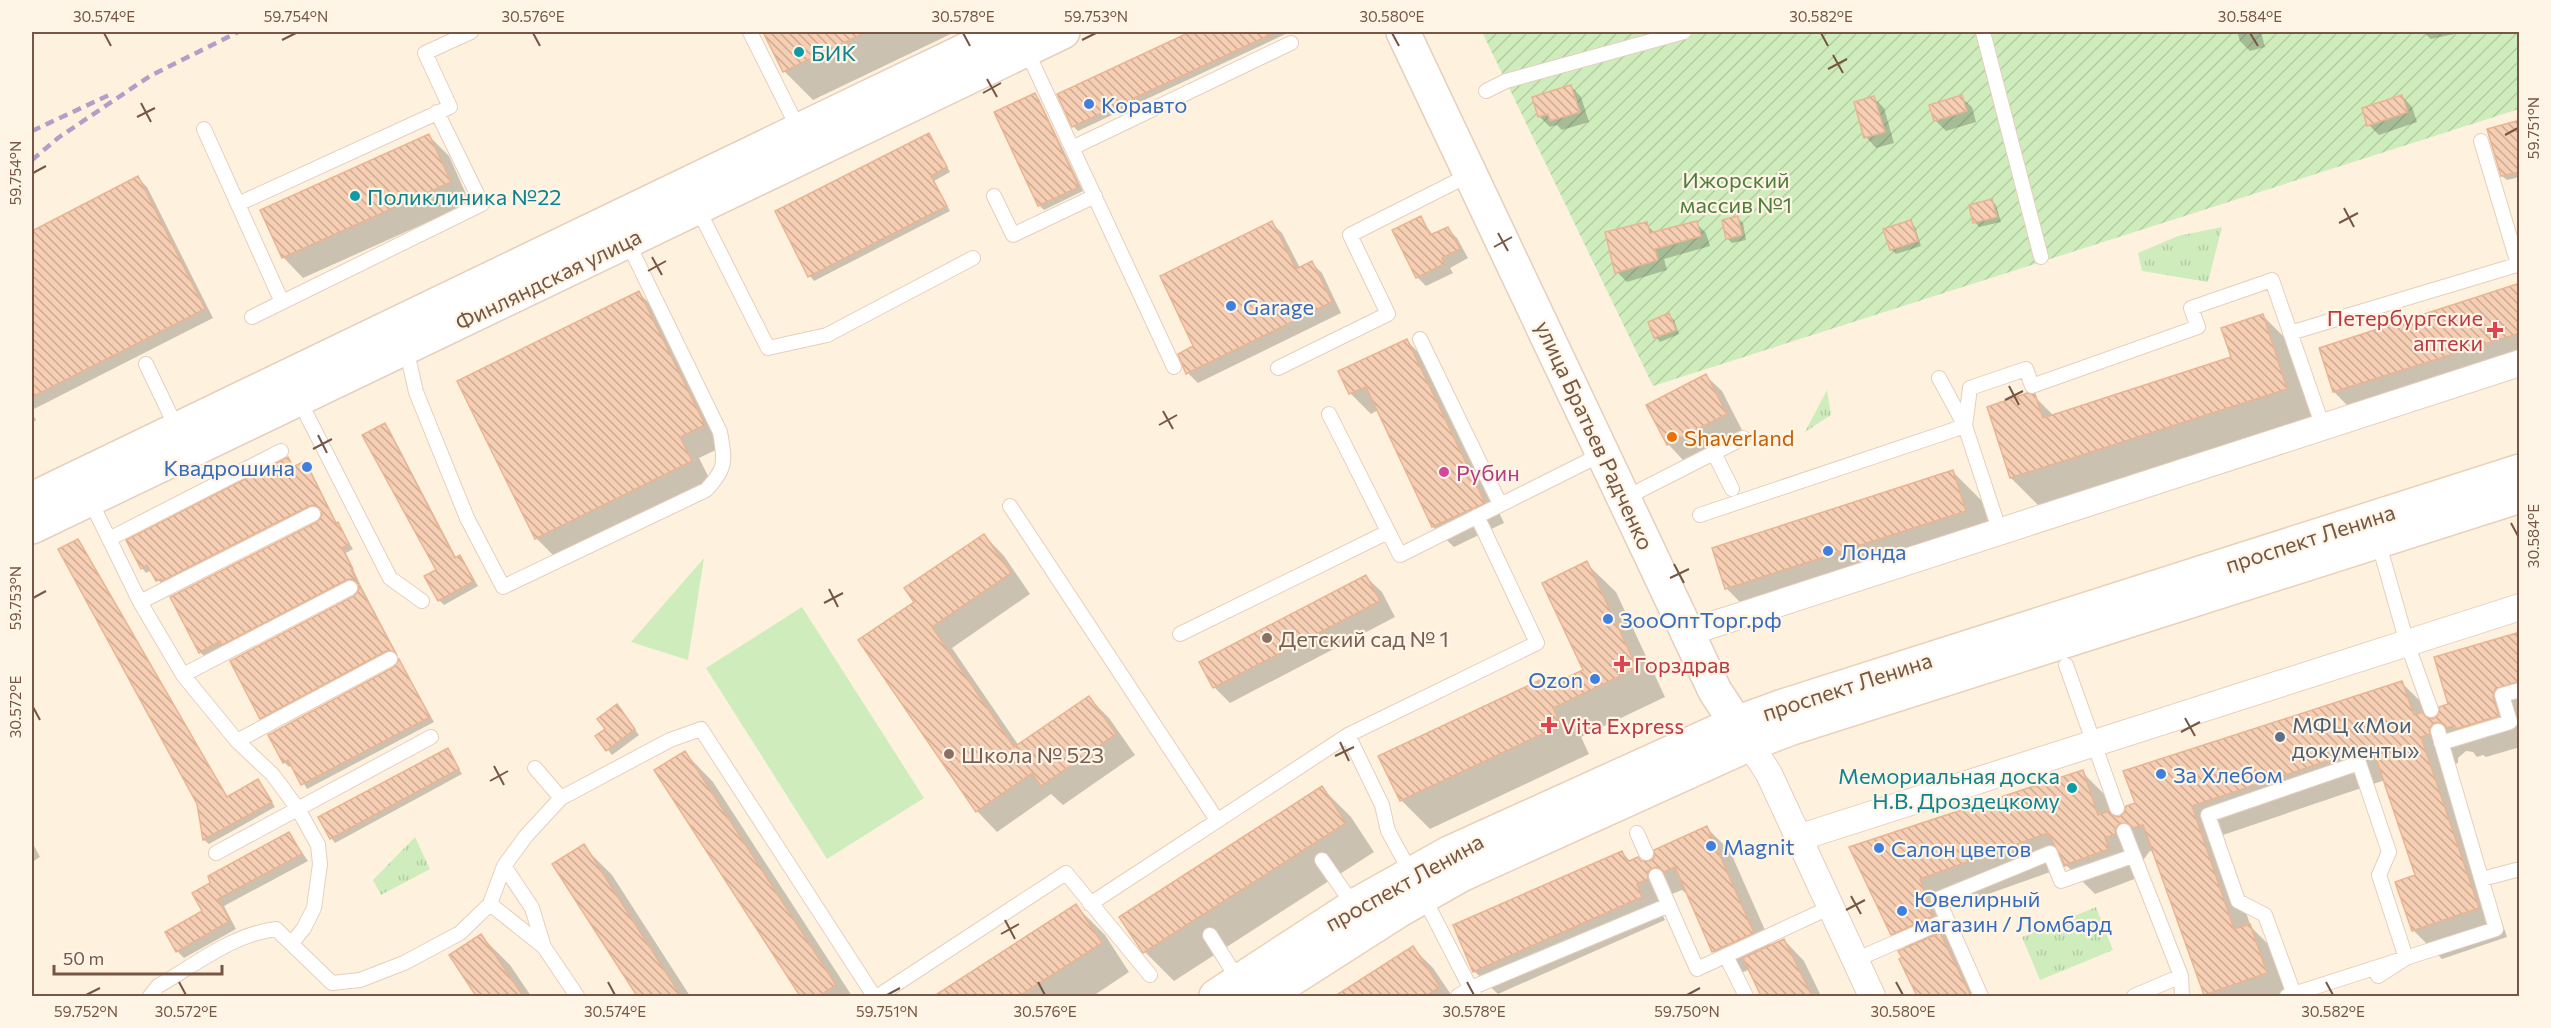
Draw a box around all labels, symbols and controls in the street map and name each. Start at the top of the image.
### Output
text: 30.574°E [73,7,135,25]
text: 59.754°N [264,7,328,25]
text: 30.576°E [501,7,565,25]
text: 30.578°E [931,7,995,25]
text: 59.753°N [1064,7,1128,25]
text: 30.580°E [1359,7,1425,25]
text: 30.582°E [1789,7,1853,25]
text: 30.584°E [2218,7,2282,25]
place label: БИК [811,39,856,66]
marker: БИК [792,45,806,59]
place label: Коравто [1101,91,1187,118]
marker: Коравто [1082,97,1096,111]
text: 59.751°N [2524,97,2542,159]
text: 59.754°N [6,141,24,205]
park label: Ижорский массив №1 [1680,166,1792,218]
place label: Поликлиника №22 [367,183,562,210]
marker: Поликлиника №22 [348,189,362,203]
street label: Финляндская улица [451,222,645,336]
place label: Garage [1243,293,1314,320]
marker: Garage [1224,299,1238,313]
place label: Петербургские аптеки [2327,304,2483,356]
street label: улица Братьев Радченко [1530,316,1660,554]
marker: Петербургские аптеки [2488,323,2502,337]
place label: Shaverland [1684,424,1794,451]
marker: Shaverland [1665,430,1679,444]
place label: Квадрошина [163,454,295,481]
place label: Рубин [1456,459,1520,486]
marker: Квадрошина [300,460,314,474]
marker: Рубин [1437,465,1451,479]
street label: проспект Ленина [2222,498,2398,578]
text: 30.584°E [2524,504,2542,568]
place label: Лонда [1840,538,1907,565]
marker: Лонда [1821,544,1835,558]
text: 59.753°N [6,566,24,630]
place label: ЗооОптТорг.рф [1620,606,1782,633]
marker: ЗооОптТорг.рф [1601,612,1615,626]
place label: Детский сад № 1 [1279,625,1449,652]
marker: Детский сад № 1 [1260,631,1274,645]
street label: проспект Ленина [1759,646,1935,726]
place label: Горздрав [1634,651,1730,678]
marker: Горздрав [1615,657,1629,671]
place label: Ozon [1528,666,1583,693]
marker: Ozon [1588,672,1602,686]
text: 30.572°E [6,676,24,738]
place label: МФЦ «Мои документы» [2292,711,2420,763]
place label: Vita Express [1561,712,1684,739]
marker: Vita Express [1542,718,1556,732]
marker: МФЦ «Мои документы» [2273,730,2287,744]
place label: Школа № 523 [961,741,1104,768]
marker: Школа № 523 [942,747,956,761]
place label: За Хлебом [2173,761,2283,788]
place label: Мемориальная доска Н.В. Дроздецкому [1838,762,2060,814]
marker: За Хлебом [2154,767,2168,781]
marker: Мемориальная доска Н.В. Дроздецкому [2065,781,2079,795]
street label: проспект Ленина [1320,827,1488,937]
place label: Magnit [1723,833,1795,860]
place label: Салон цветов [1891,835,2031,862]
marker: Magnit [1704,839,1718,853]
marker: Салон цветов [1872,841,1886,855]
place label: Ювелирный магазин / Ломбард [1914,885,2112,937]
marker: Ювелирный магазин / Ломбард [1895,904,1909,918]
scale bar [54,938,222,976]
text: 50 m [63,947,104,969]
text: 59.752°N [54,1002,118,1020]
text: 30.572°E [155,1002,217,1020]
text: 30.574°E [584,1002,646,1020]
text: 59.751°N [856,1002,918,1020]
text: 30.576°E [1013,1002,1077,1020]
text: 30.578°E [1442,1002,1506,1020]
text: 59.750°N [1654,1002,1720,1020]
text: 30.580°E [1870,1002,1936,1020]
text: 30.582°E [2301,1002,2365,1020]

